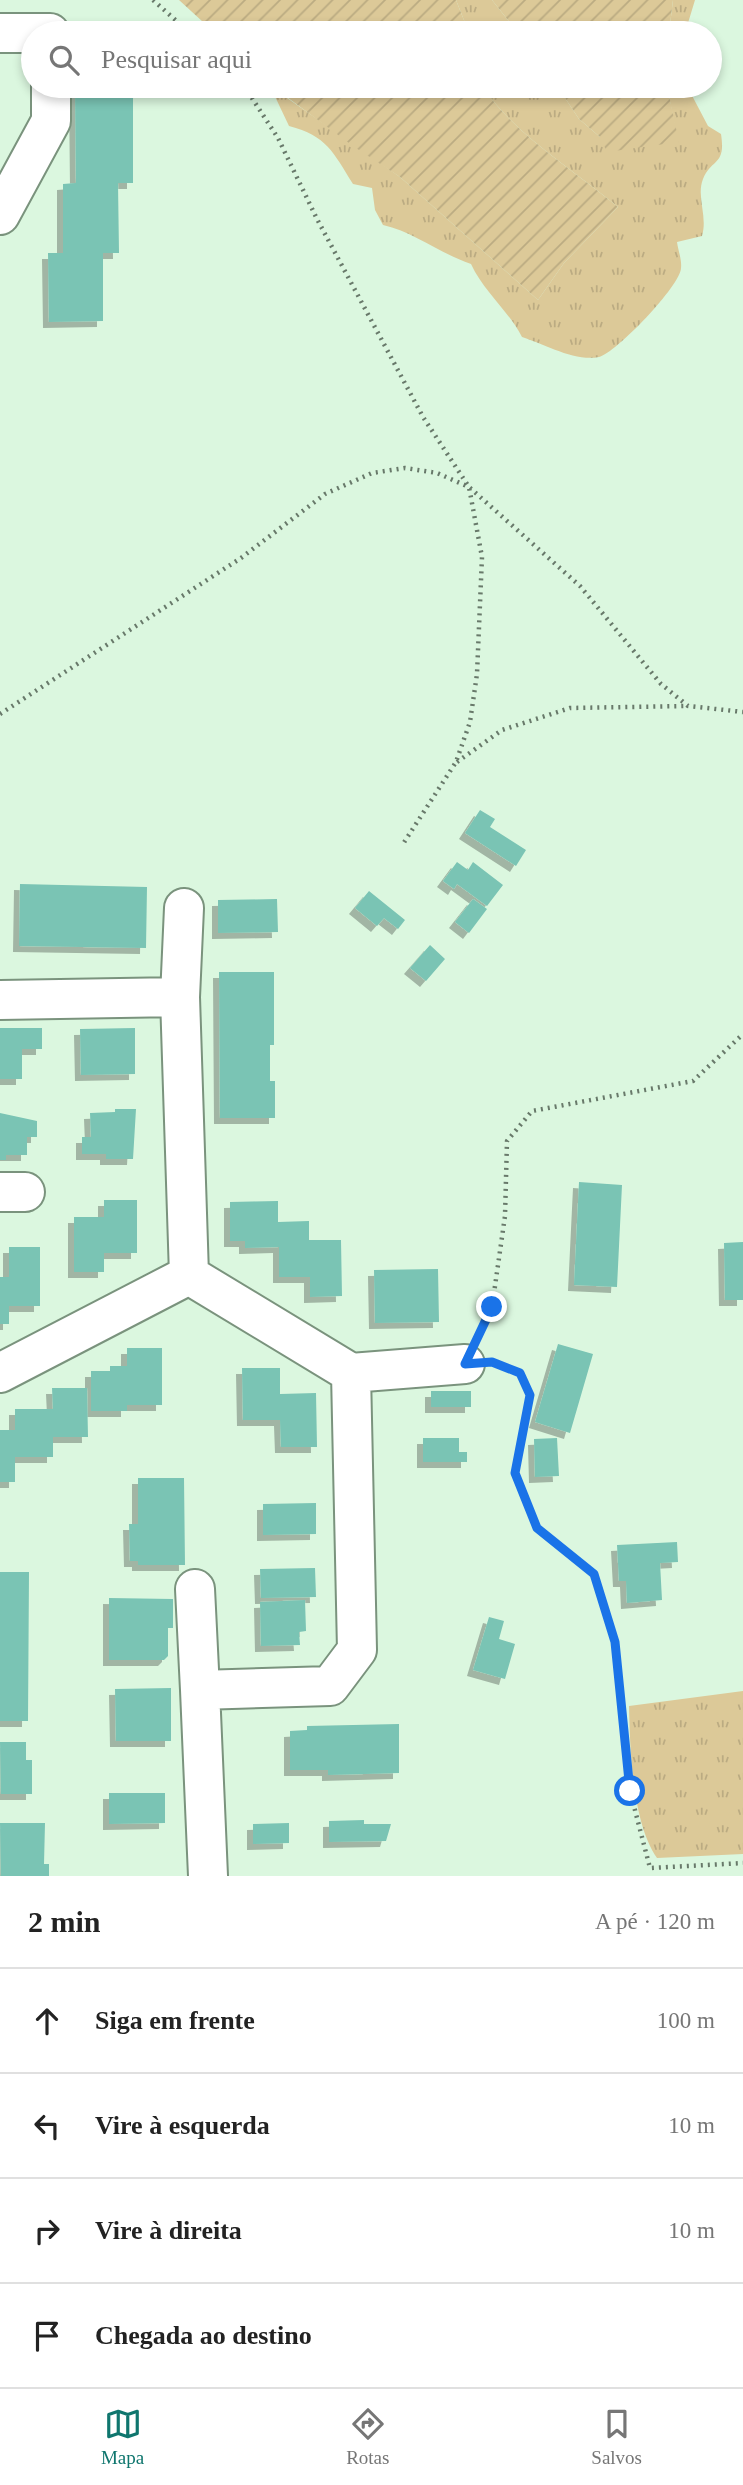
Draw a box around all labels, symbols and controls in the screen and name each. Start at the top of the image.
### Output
search box [21,21,722,98]
icon: search [45,41,83,79]
text: Pesquisar aqui [101,45,252,74]
route end [476,1291,507,1322]
route start [614,1775,645,1806]
text: 2 min [28,1905,101,1938]
text: A pé · 120 m [595,1909,715,1934]
icon: ahead [28,2002,66,2040]
text: Siga em frente [95,2006,255,2035]
text: 100 m [657,2008,715,2033]
icon: left [28,2107,66,2145]
text: Vire à esquerda [95,2111,270,2140]
text: 10 m [668,2113,715,2138]
icon: right [28,2212,66,2250]
text: Vire à direita [95,2216,242,2245]
text: 10 m [668,2218,715,2243]
icon: arrive [28,2317,66,2355]
text: Chegada ao destino [95,2321,312,2350]
tab: Mapa [101,2405,144,2469]
tab: Rotas [346,2405,389,2469]
tab: Salvos [591,2405,642,2469]

